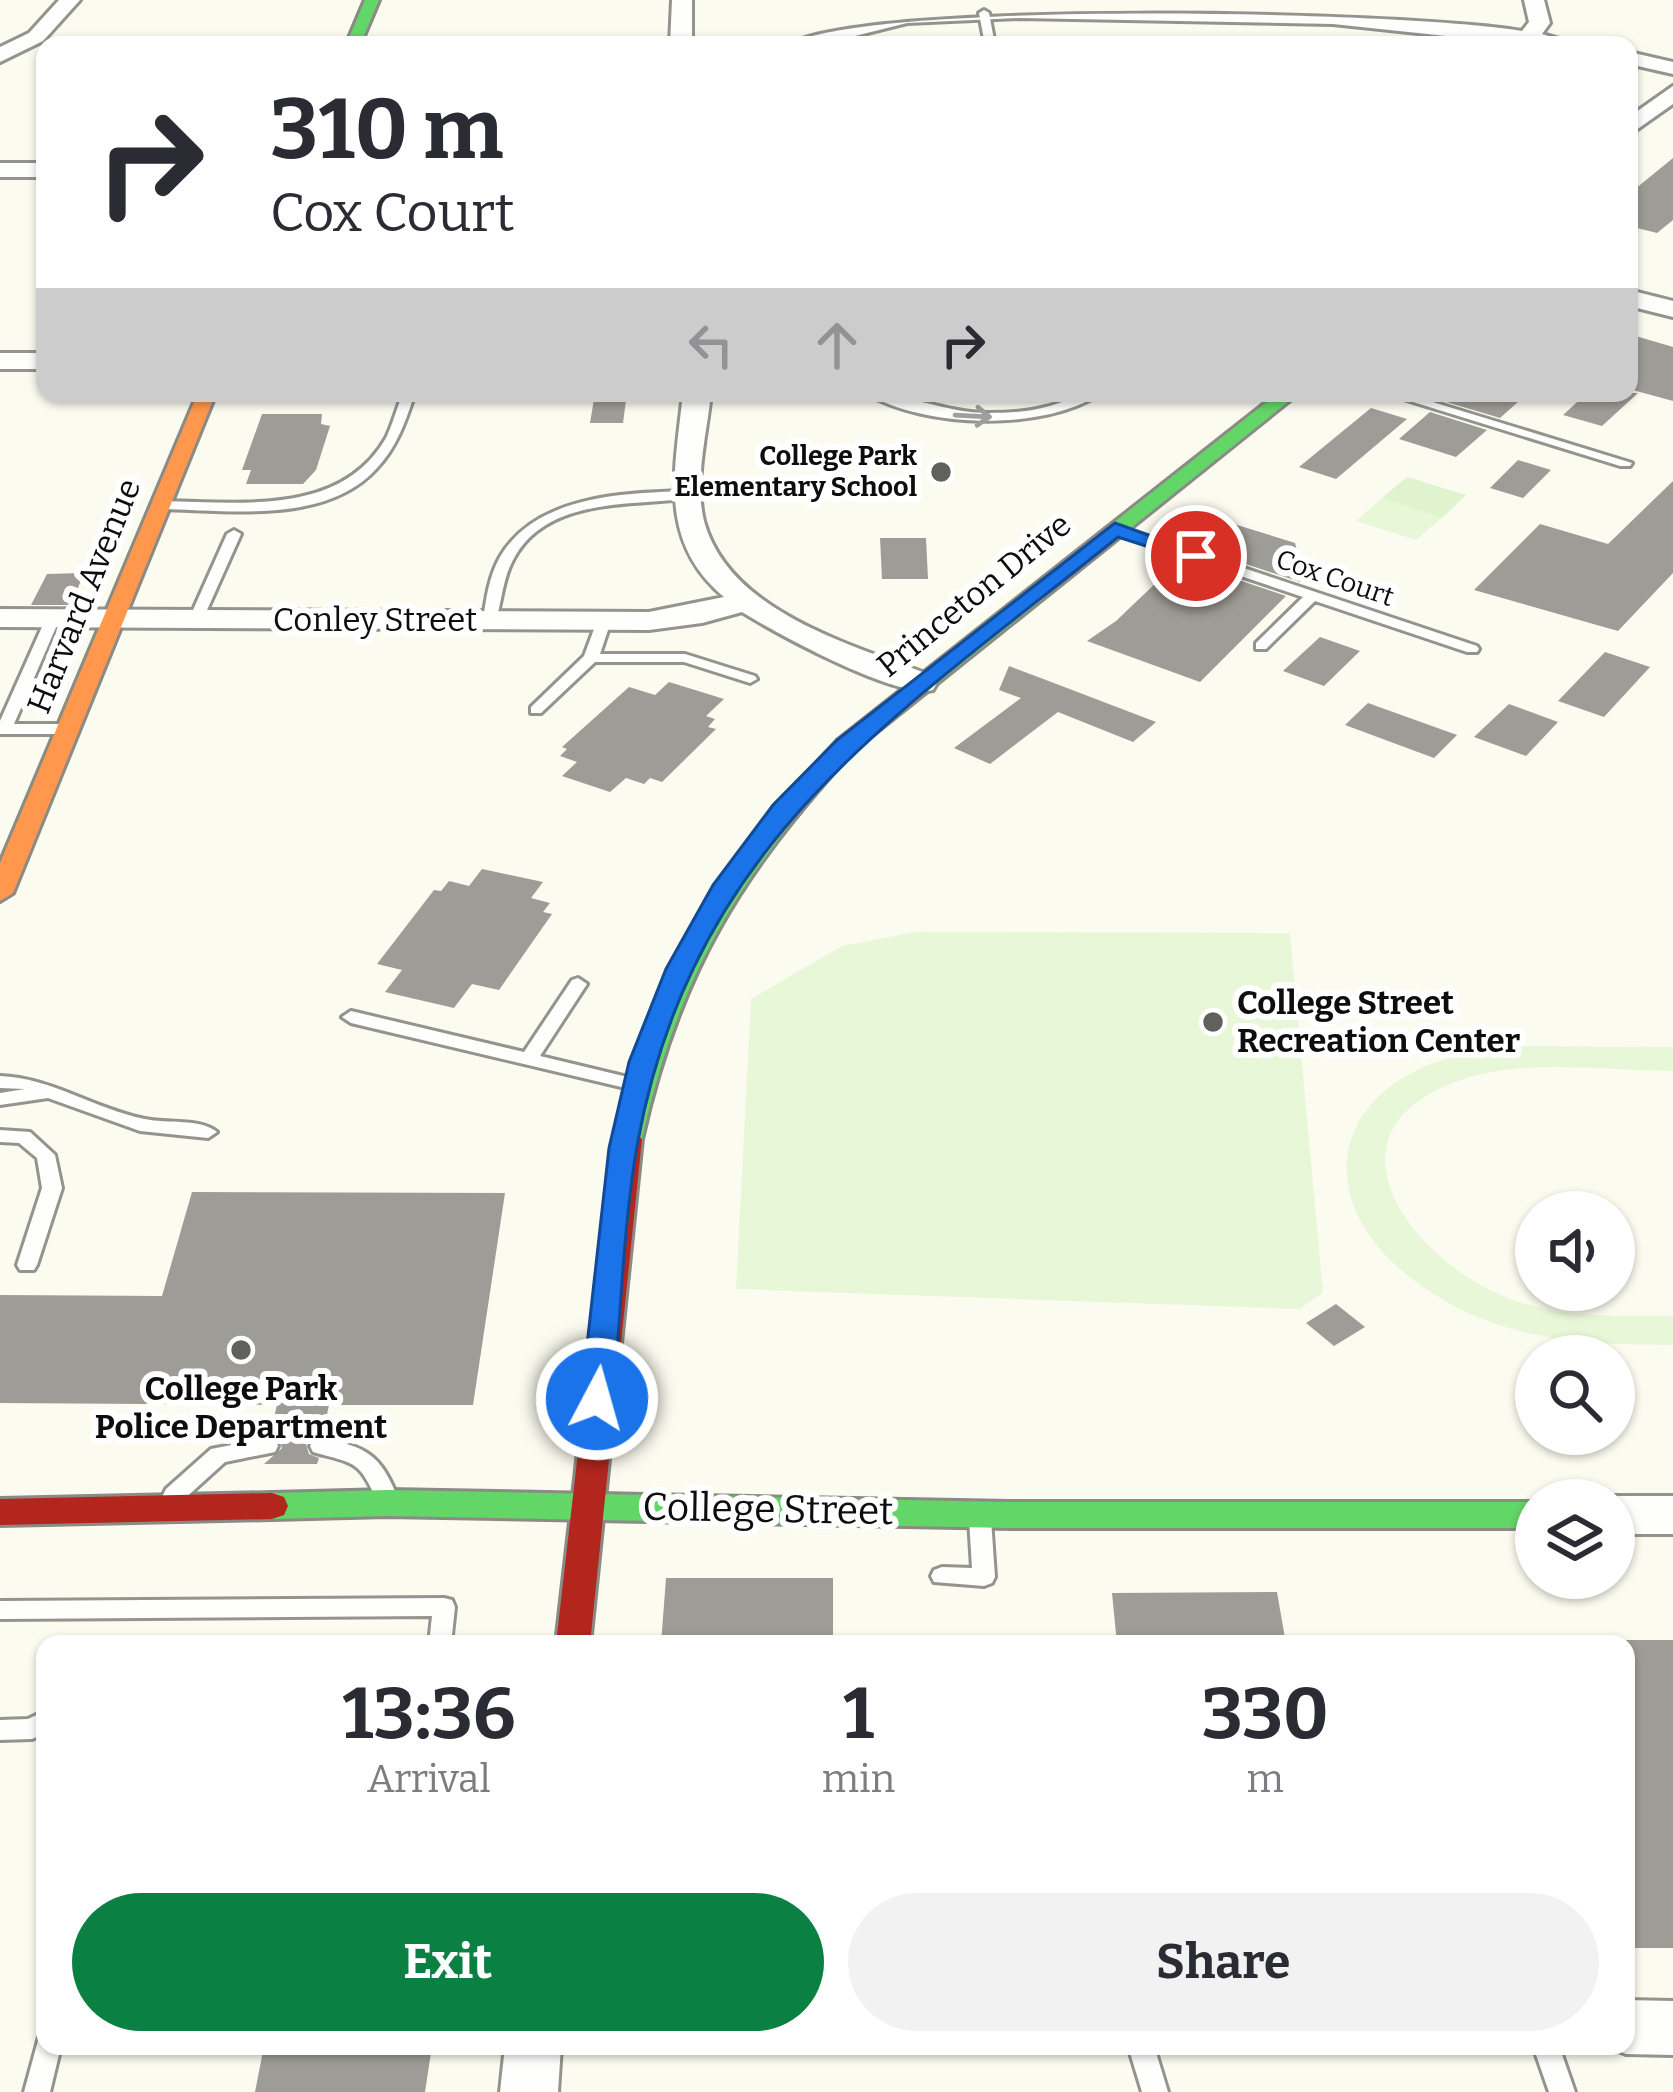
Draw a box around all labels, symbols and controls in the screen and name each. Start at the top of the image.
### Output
text: 310 m [270,79,503,180]
icon: right [72,84,228,240]
text: Cox Court [270,181,515,245]
icon: left [678,312,744,378]
icon: ahead [804,312,870,378]
icon: right [930,312,996,378]
one-way arrow [953,405,992,428]
place label: College Park Elementary School [674,440,917,503]
marker: College Park Elementary School [928,459,954,485]
street label: Harvard Avenue [19,473,149,719]
street label: Princeton Drive [869,505,1079,685]
pin [1145,505,1247,607]
icon: arrive [1163,523,1229,589]
street label: Cox Court [1272,543,1398,613]
street label: Conley Street [273,600,477,640]
place label: College Street Recreation Center [1237,983,1521,1061]
marker: College Street Recreation Center [1200,1009,1226,1035]
map controls [1515,1191,1635,1599]
button: sound [1515,1191,1635,1311]
button: search [1515,1335,1635,1455]
position arrow [534,1336,660,1462]
marker: College Park Police Department [228,1337,254,1363]
place label: College Park Police Department [95,1369,387,1447]
button: layers [1515,1479,1635,1599]
street label: College Street [642,1484,894,1534]
text: 13:36 [342,1671,516,1757]
text: 1 [843,1671,874,1757]
text: 330 [1201,1671,1329,1757]
text: Arrival [367,1756,491,1802]
text: min [822,1756,895,1802]
text: m [1247,1756,1284,1802]
button: Exit [72,1893,824,2031]
button: Share [848,1893,1599,2031]

